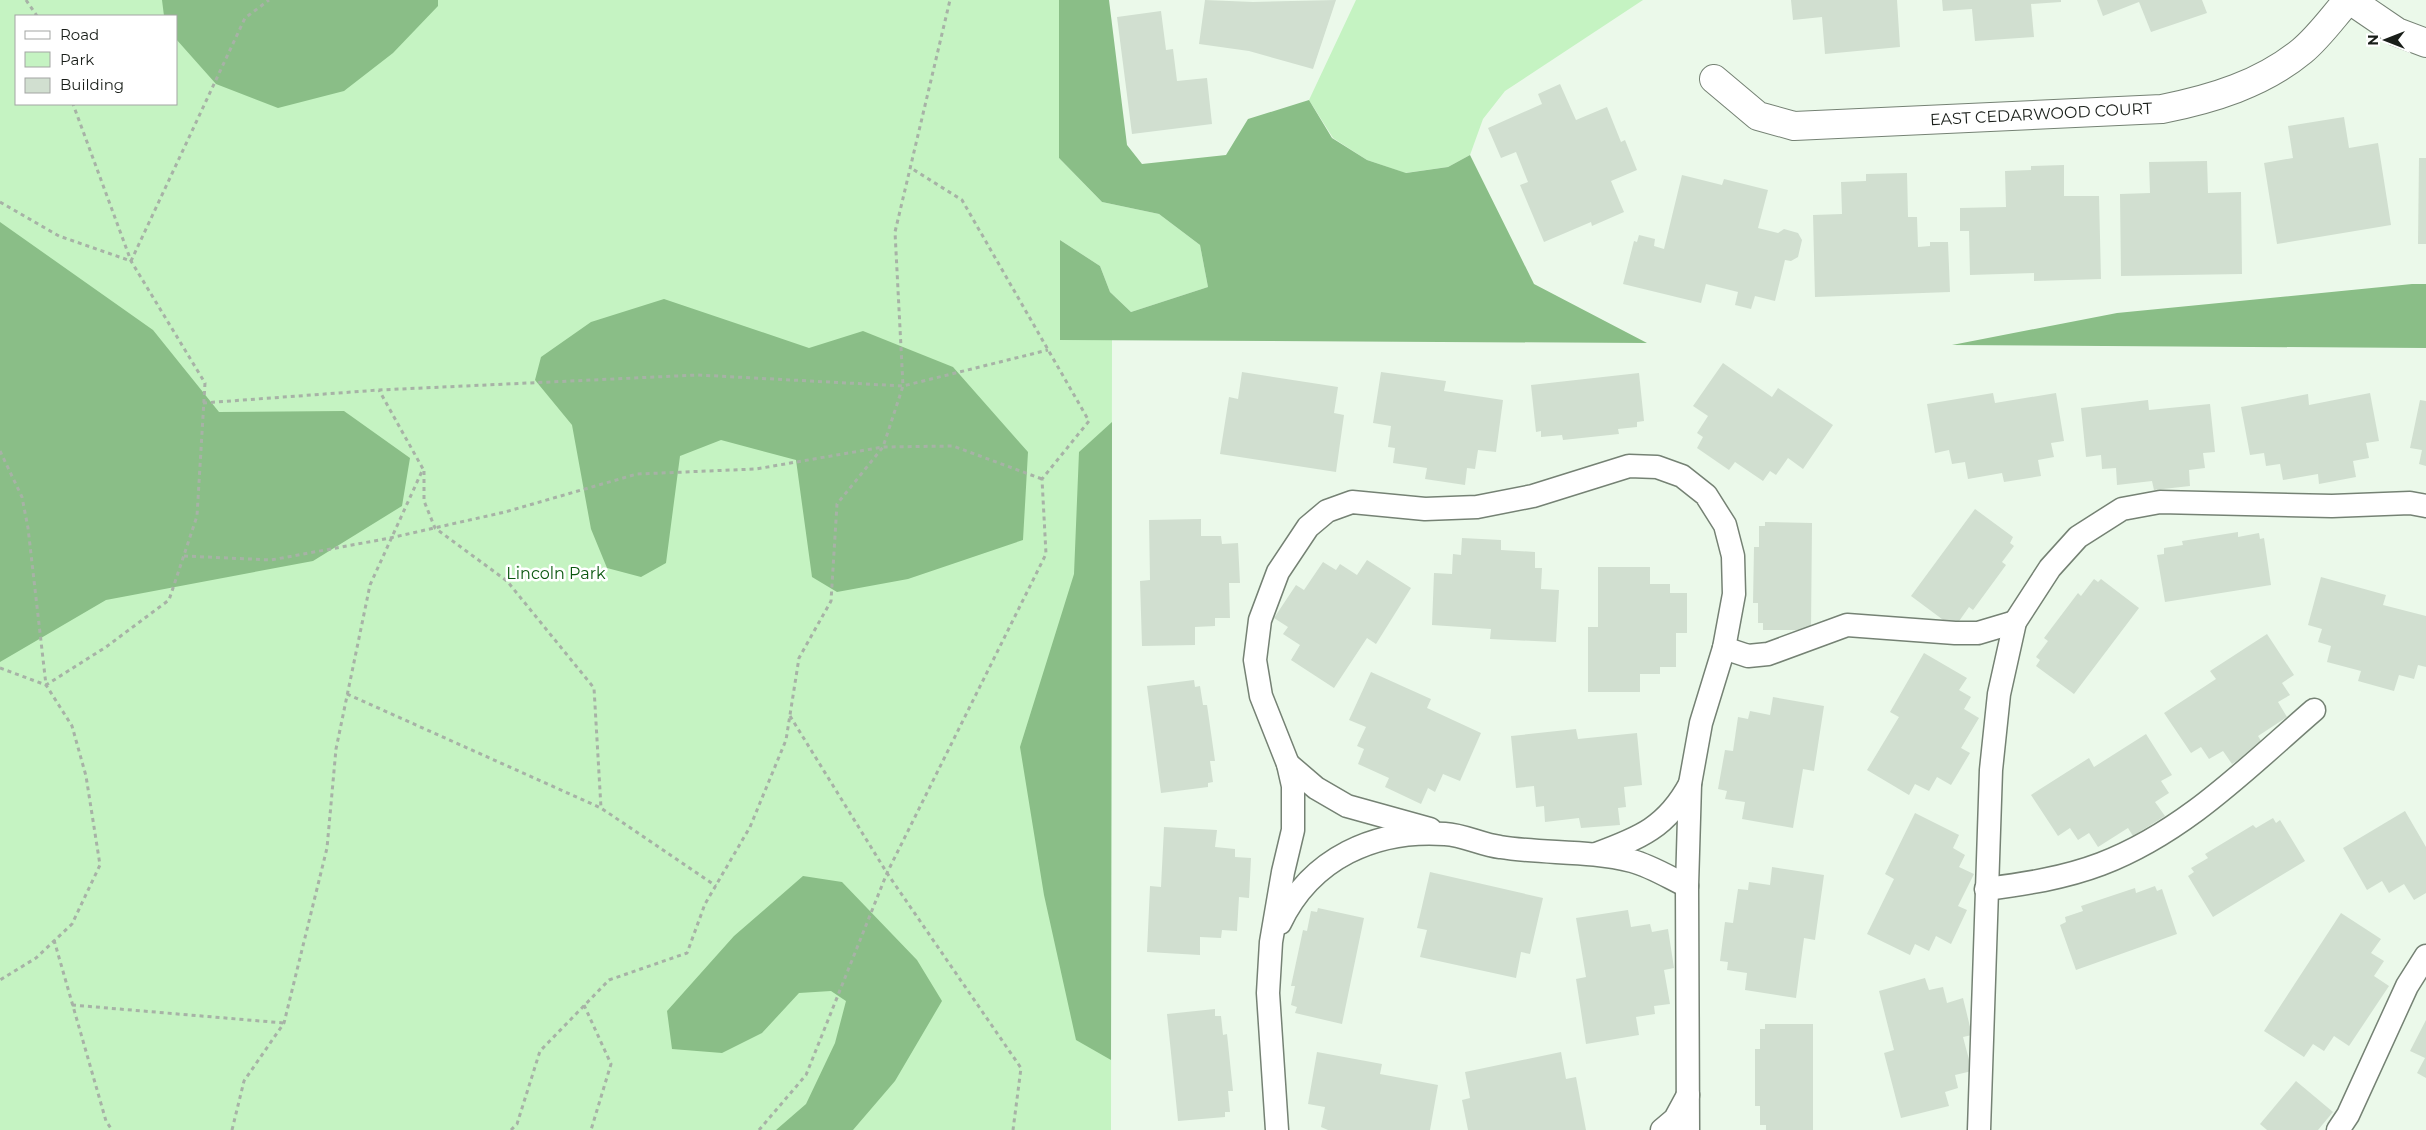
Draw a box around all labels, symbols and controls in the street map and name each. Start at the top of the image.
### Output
legend [15,15,178,105]
north arrow [2361,15,2411,65]
text: Road [60,25,99,44]
text: N [2364,34,2382,46]
text: Park [60,50,94,69]
text: Building [60,75,124,94]
street label: EAST CEDARWOOD COURT [1929,99,2153,129]
park label: Lincoln Park [506,564,606,583]

